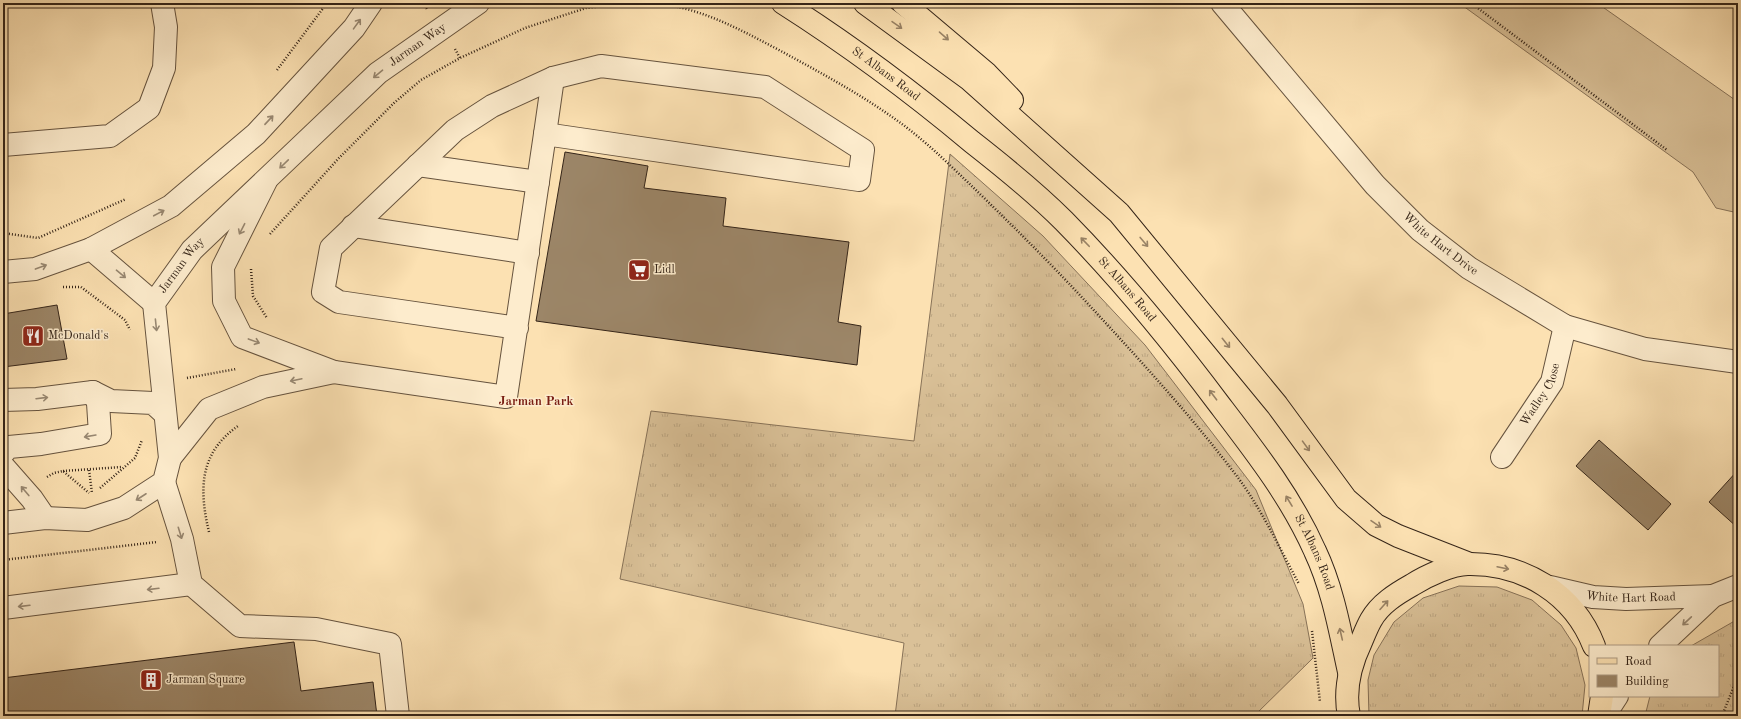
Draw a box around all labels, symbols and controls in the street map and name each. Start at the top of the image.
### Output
one-way arrow [352,19,361,30]
street label: Jarman Way [387,21,449,69]
one-way arrow [892,21,903,29]
one-way arrow [939,32,950,41]
street label: St Albans Road [849,45,922,103]
one-way arrow [373,69,383,78]
one-way arrow [264,115,274,125]
one-way arrow [279,159,289,168]
one-way arrow [153,208,165,216]
street label: White Hart Drive [1400,210,1480,278]
one-way arrow [238,222,245,234]
street label: Jarman Way [157,235,207,296]
one-way arrow [1080,237,1089,247]
one-way arrow [1139,237,1148,248]
street label: St Albans Road [1095,255,1158,324]
supermarket icon: Lidl [626,257,652,283]
one-way arrow [35,263,48,270]
place label: Lidl [654,264,675,276]
one-way arrow [115,270,126,279]
one-way arrow [153,318,160,331]
restaurant icon: McDonald's [20,323,46,349]
place label: McDonald's [48,330,109,342]
one-way arrow [1222,337,1231,348]
one-way arrow [248,338,261,345]
street label: Wadley Close [1518,362,1562,428]
one-way arrow [290,376,303,384]
one-way arrow [1209,390,1217,401]
one-way arrow [35,394,48,402]
district label: Jarman Park [498,395,574,408]
one-way arrow [84,432,97,440]
one-way arrow [1302,440,1310,451]
one-way arrow [21,486,30,497]
one-way arrow [135,494,147,502]
one-way arrow [1284,495,1292,507]
street label: St Albans Road [1292,513,1335,592]
one-way arrow [1370,520,1381,528]
one-way arrow [177,526,184,539]
one-way arrow [1496,564,1509,572]
one-way arrow [146,585,159,593]
street label: White Hart Road [1584,589,1676,605]
one-way arrow [1380,600,1389,610]
one-way arrow [18,602,31,610]
one-way arrow [1682,616,1692,626]
one-way arrow [1336,628,1344,641]
legend [1589,645,1719,697]
text: Road [1625,656,1652,668]
building icon: Jarman Square [138,667,164,693]
place label: Jarman Square [166,674,245,686]
text: Building [1625,676,1669,688]

